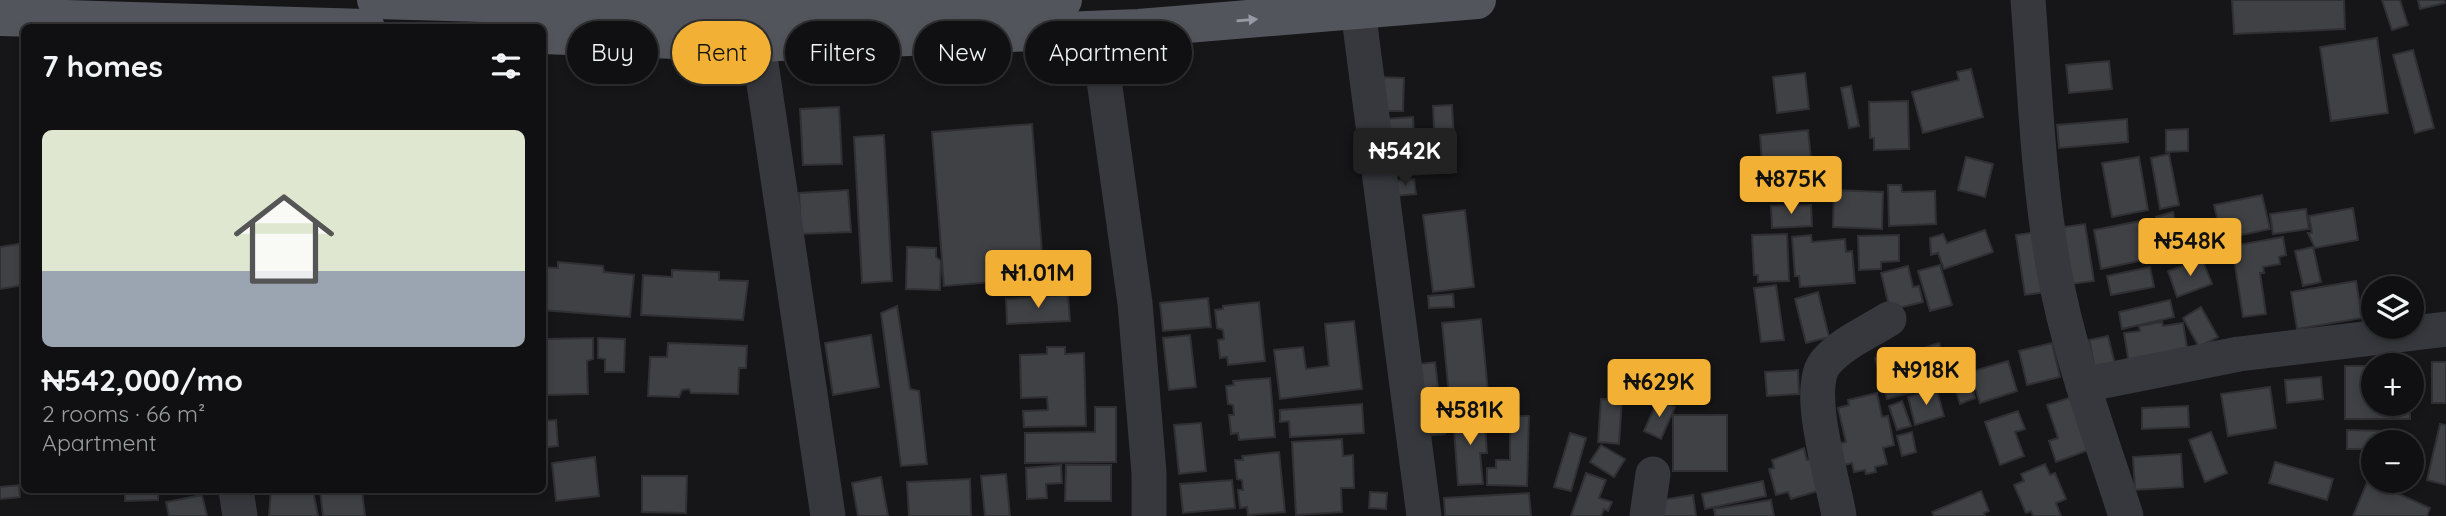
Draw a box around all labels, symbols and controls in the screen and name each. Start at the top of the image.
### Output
one-way arrow [1236,14,1258,25]
chip: Buy [567,21,658,84]
chip: Rent [672,21,771,84]
chip: Filters [785,21,900,84]
chip: New [914,21,1011,84]
chip: Apartment [1025,21,1192,84]
text: 7 homes [42,47,163,85]
icon: filters [487,47,525,85]
pin: ₦542K [1356,128,1454,188]
text: ₦542K [1369,136,1441,165]
pin: ₦875K [1742,156,1840,216]
text: ₦875K [1756,164,1826,193]
icon: home [221,176,347,302]
pin: ₦548K [2141,218,2239,278]
text: ₦548K [2154,226,2226,255]
pin: ₦1.01M [981,250,1095,310]
text: ₦1.01M [1001,258,1075,287]
map controls [2361,276,2424,493]
button: layers [2361,276,2424,339]
pin: ₦918K [1877,348,1975,407]
button: + [2361,353,2424,416]
text: ₦918K [1893,355,1959,384]
pin: ₦629K [1610,360,1708,419]
text: ₦542,000/mo [42,361,243,399]
text: ₦629K [1624,367,1694,396]
pin: ₦581K [1421,388,1519,447]
text: ₦581K [1437,395,1503,424]
text: 2 rooms · 66 m² [42,399,205,428]
text: Apartment [42,428,156,457]
button: − [2361,430,2424,493]

